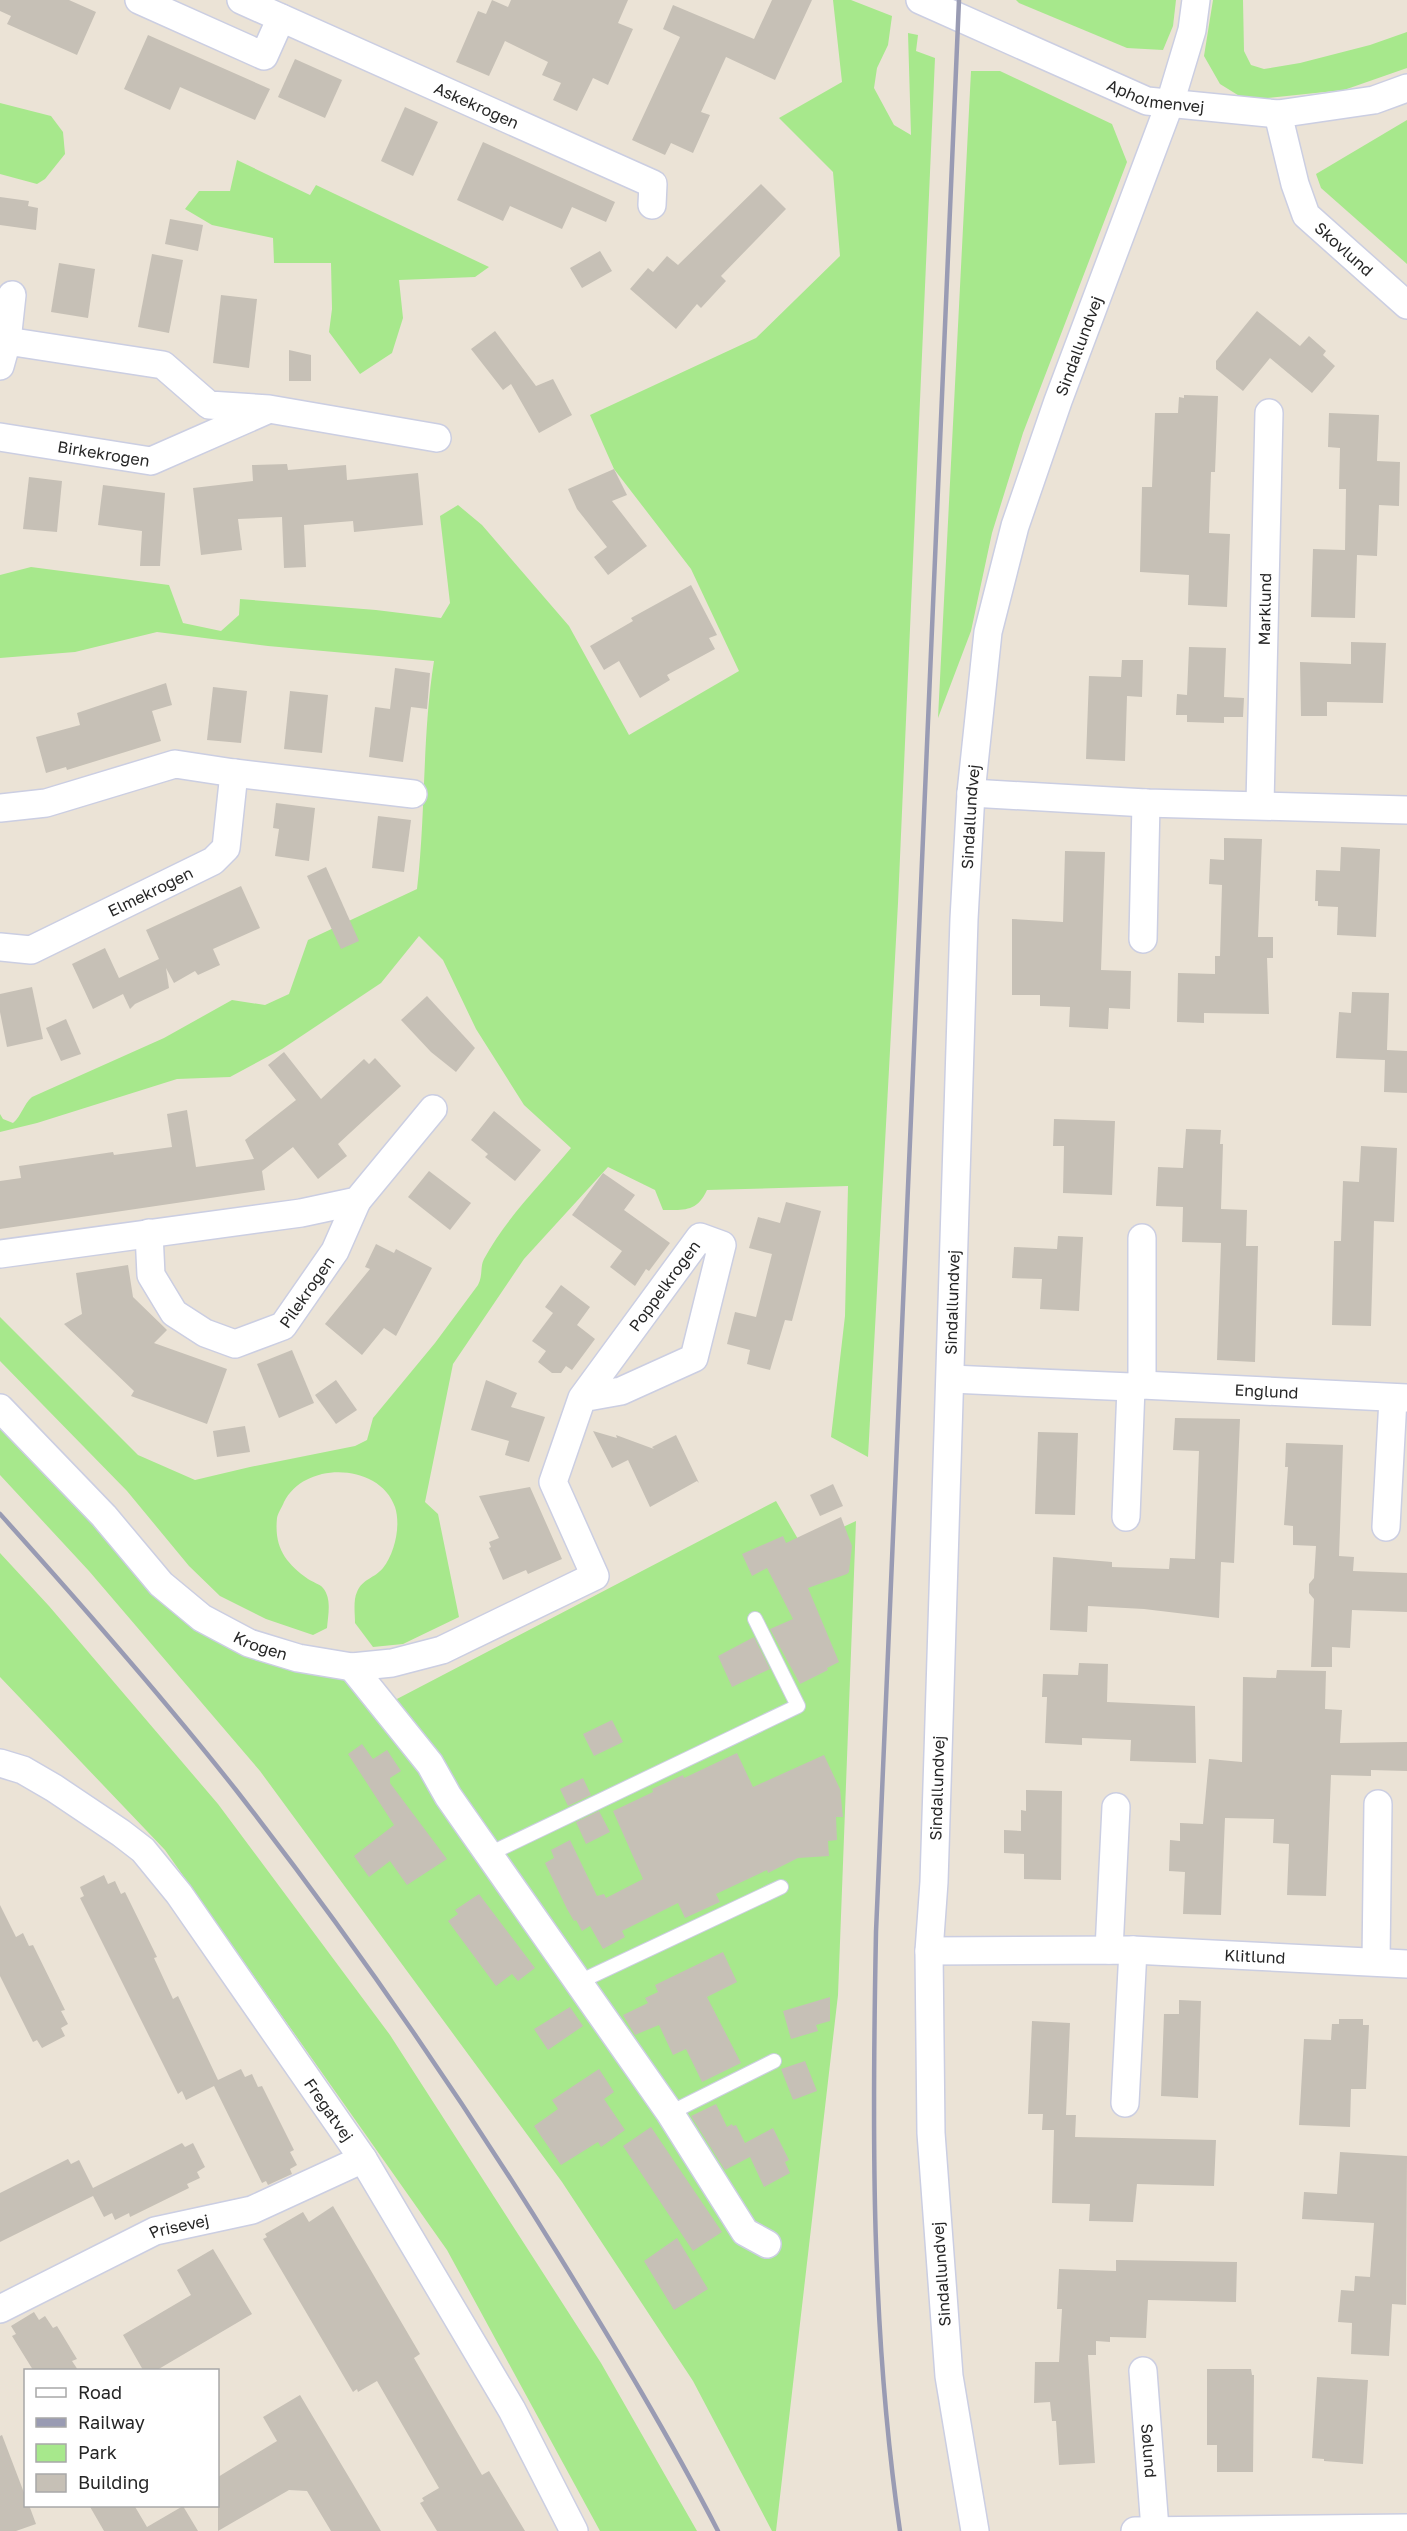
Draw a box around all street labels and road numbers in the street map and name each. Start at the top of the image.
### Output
street label: Apholmenvej [1104,75,1205,117]
street label: Askekrogen [431,78,522,133]
street label: Skovlund [1311,218,1378,280]
street label: Sindallundvej [1051,293,1107,399]
street label: Birkekrogen [56,436,151,471]
street label: Marklund [1254,573,1275,646]
street label: Sindallundvej [957,763,984,870]
street label: Elmekrogen [105,862,196,921]
street label: Poppelkrogen [624,1236,704,1335]
street label: Sindallundvej [940,1249,964,1355]
street label: Pilekrogen [275,1252,338,1332]
street label: Englund [1234,1380,1299,1403]
street label: Krogen [230,1627,290,1664]
street label: Sindallundvej [925,1735,949,1841]
street label: Klitlund [1224,1945,1286,1968]
street label: Fregatvej [300,2074,358,2145]
street label: Prisevej [145,2210,211,2243]
street label: Sindallundvej [927,2221,955,2327]
street label: Sølund [1137,2423,1161,2479]

